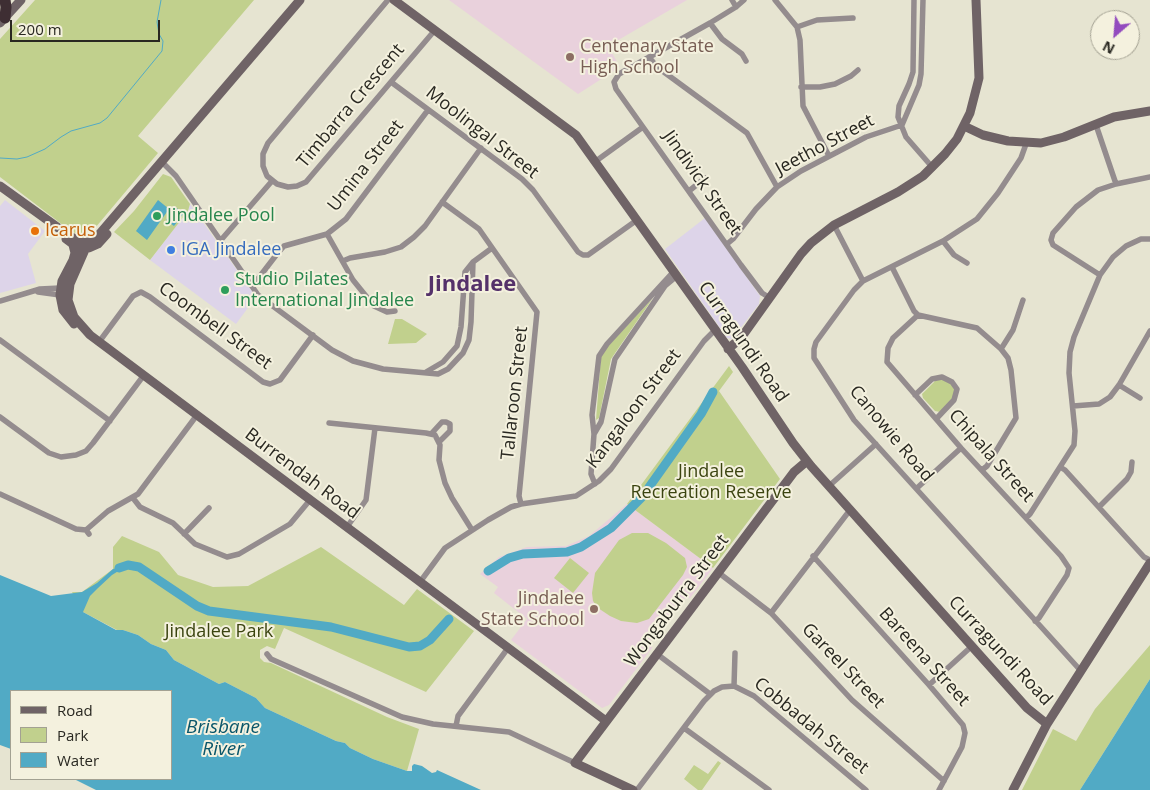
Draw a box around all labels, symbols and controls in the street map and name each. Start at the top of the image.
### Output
scale bar [12,10,162,42]
north arrow [1090,10,1140,60]
text: 200 m [18,19,62,39]
place label: Centenary State High School [580,36,714,78]
text: N [1099,37,1118,59]
street label: Timbarra Crescent [293,40,409,172]
marker: Centenary State High School [564,51,576,63]
street label: Moolingal Street [421,82,543,184]
street label: Jeetho Street [772,110,878,180]
street label: Umina Street [324,116,408,216]
street label: Jindivick Street [658,127,746,239]
place label: Jindalee Pool [167,205,275,227]
marker: Jindalee Pool [151,210,163,222]
place label: Icarus [45,220,96,242]
marker: Icarus [29,225,41,237]
place label: IGA Jindalee [181,239,281,261]
marker: IGA Jindalee [165,244,177,256]
place label: Studio Pilates International Jindalee [235,269,414,312]
district label: Jindalee [428,272,516,298]
street label: Coombell Street [154,278,276,374]
street label: Curragundi Road [693,278,793,406]
marker: Studio Pilates International Jindalee [219,284,231,296]
street label: Tallaroon Street [497,325,533,461]
street label: Kangaloon Street [582,345,686,473]
street label: Canowie Road [844,381,938,487]
street label: Chipala Street [944,405,1038,507]
street label: Burrendah Road [240,424,364,524]
park label: Jindalee Recreation Reserve [630,461,792,504]
street label: Wongaburra Street [620,531,734,671]
place label: Jindalee State School [481,588,584,630]
street label: Curragundi Road [944,592,1056,710]
marker: Jindalee State School [588,603,600,615]
street label: Bareena Street [874,603,974,711]
street label: Gareel Street [797,619,889,713]
park label: Jindalee Park [165,621,273,643]
street label: Cobbadah Street [749,673,873,779]
legend [10,690,172,780]
text: Road [57,700,93,720]
water label: Brisbane River [186,717,260,761]
text: Park [57,725,88,745]
text: Water [57,750,99,770]

